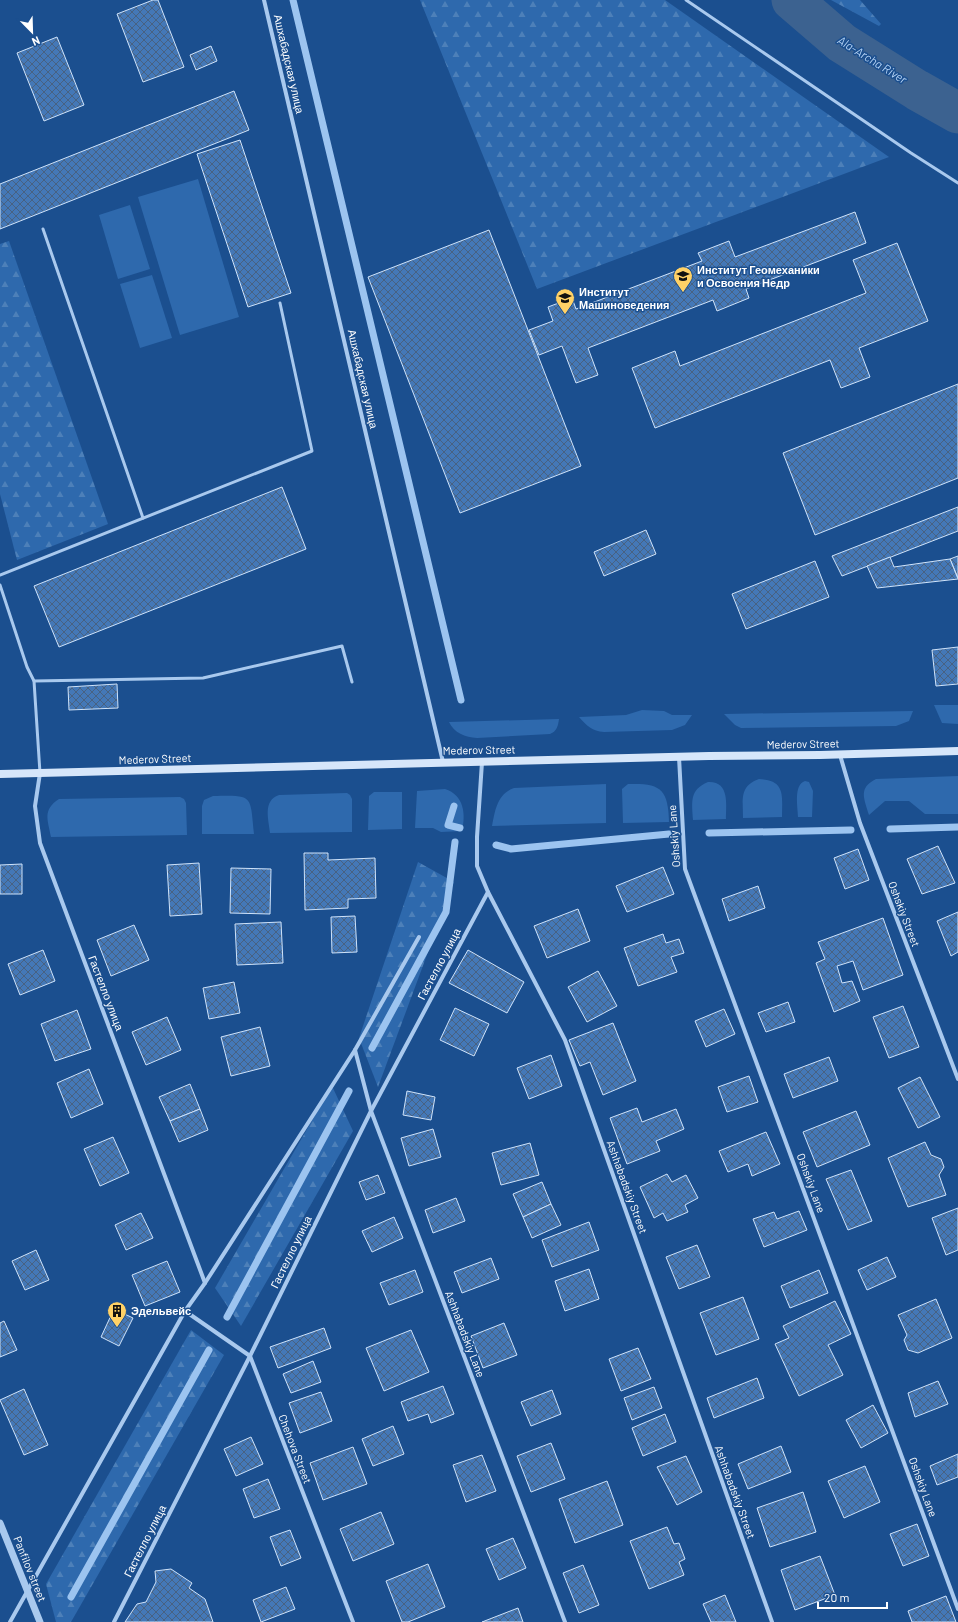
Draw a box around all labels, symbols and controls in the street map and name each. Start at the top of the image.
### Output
north arrow [12,12,52,52]
street label: Ашхабадская улица [272,13,307,116]
water label: Ala-Archa River [835,32,910,86]
text: N [30,34,42,49]
place label: Институт Геомеханики и Освоения Недр [697,263,820,289]
school or university icon: Институт Геомеханики и Освоения Недр [672,265,694,293]
place label: Институт Машиноведения [579,285,669,311]
school or university icon: Институт Машиноведения [554,287,576,315]
street label: Ашхабадская улица [346,328,381,431]
street label: Mederov Street [766,736,839,751]
street label: Mederov Street [442,742,515,757]
street label: Mederov Street [118,751,192,766]
street label: Oshskiy Lane [665,804,682,868]
street label: Oshskiy Street [886,879,923,948]
street label: Гастелло улица [414,925,463,1002]
street label: Гастелло улица [86,954,127,1033]
street label: Ashhabadskiy Street [605,1139,650,1235]
street label: Oshskiy Lane [795,1151,828,1215]
street label: Гастелло улица [267,1213,314,1290]
street label: Ashhabadskiy Lane [443,1289,488,1379]
building icon: Эдельвейс [106,1300,128,1328]
place label: Эдельвейс [131,1304,191,1317]
street label: Chehova Street [276,1412,315,1485]
street label: Ashhabadskiy Street [713,1444,758,1540]
street label: Oshskiy Lane [907,1455,940,1519]
street label: Гастелло улица [121,1502,169,1579]
street label: Panfilov street [11,1534,49,1603]
scale bar [818,1584,887,1610]
text: 20 m [824,1590,850,1604]

